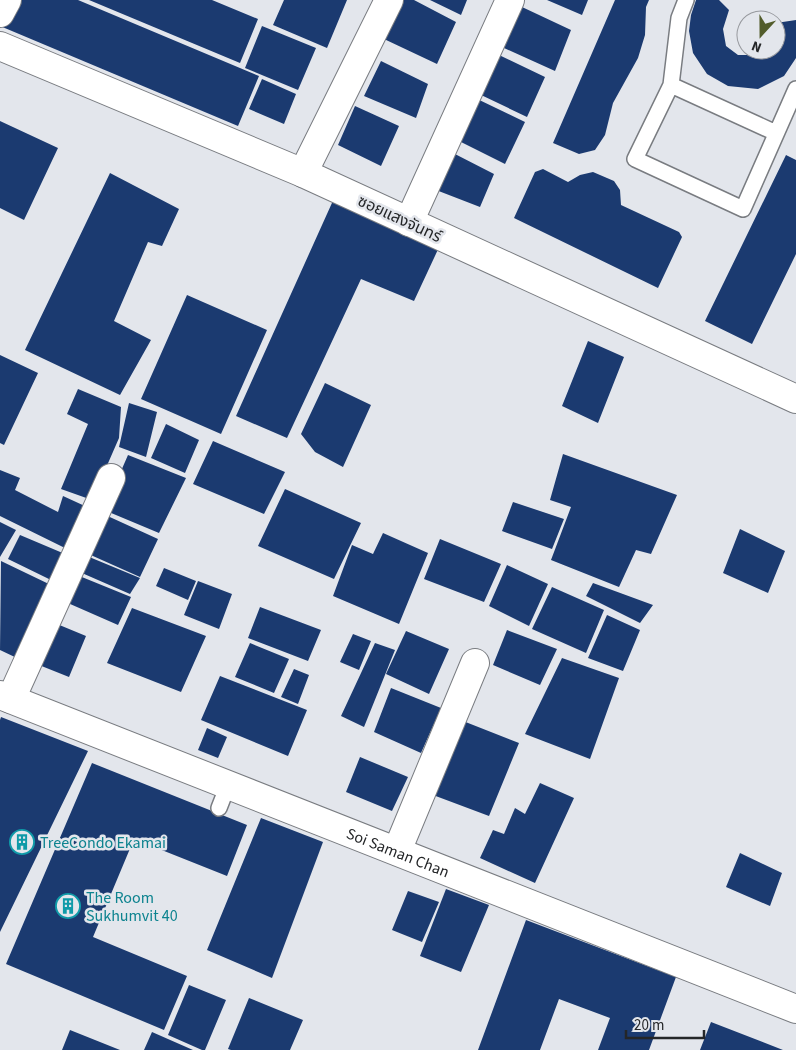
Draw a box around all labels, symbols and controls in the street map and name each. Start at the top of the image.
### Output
north arrow [736,10,786,60]
text: N [749,35,765,57]
street label: ซอยแสงจันทร์ [354,190,446,248]
street label: Soi Saman Chan [343,823,453,883]
building icon: TreeCondo Ekamai [9,829,35,855]
place label: TreeCondo Ekamai [40,832,166,854]
place label: The Room Sukhumvit 40 [86,887,178,927]
building icon: The Room Sukhumvit 40 [55,893,81,919]
scale bar [626,1008,704,1040]
text: 20 m [634,1015,664,1036]

